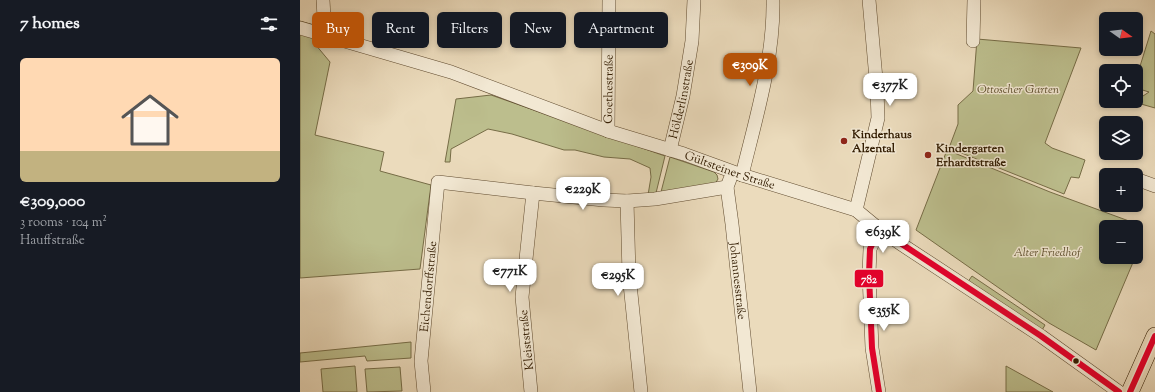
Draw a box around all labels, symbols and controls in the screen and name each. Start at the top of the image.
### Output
text: 7 homes [20,12,80,36]
chip: Buy [312,12,364,48]
chip: Rent [372,12,429,48]
chip: Filters [437,12,502,48]
chip: New [510,12,566,48]
chip: Apartment [574,12,668,48]
north arrow [1099,12,1143,56]
map controls [1099,12,1143,264]
icon: filters [258,13,280,35]
pin: €309K [722,53,778,87]
street label: Goethestraße [600,54,619,124]
text: €309K [732,57,768,75]
street label: Hölderlinstraße [665,58,699,141]
button: locate [1099,64,1143,108]
pin: €377K [862,73,918,107]
text: €377K [872,77,908,95]
park label: Ottoscher Garten [977,81,1060,99]
icon: home [114,84,186,156]
button: layers [1099,116,1143,160]
place label: Kinderhaus Alzental [851,126,912,158]
marker: Kinderhaus Alzental [839,136,849,146]
place label: Kindergarten Erhardtstraße [935,140,1007,172]
street label: Gültsteiner Straße [682,147,778,195]
marker: Kindergarten Erhardtstraße [923,150,933,160]
button: + [1099,168,1143,212]
pin: €229K [555,177,611,211]
text: €229K [565,181,601,199]
text: €309,000 [20,190,85,214]
text: 3 rooms · 104 m² [20,214,107,232]
pin: €639K [855,220,911,254]
button: − [1099,220,1143,264]
text: €639K [865,224,901,242]
text: Hauffstraße [20,232,85,250]
street label: Eichendorffstraße [416,240,442,333]
street label: Johannesstraße [724,240,750,321]
park label: Alter Friedhof [1013,244,1082,262]
pin: €771K [482,259,538,293]
text: €771K [493,263,527,281]
pin: €295K [590,263,646,297]
text: €295K [601,267,635,285]
line badge: 782 [854,269,884,288]
text: 782 [861,272,878,288]
pin: €355K [856,298,912,332]
text: €355K [868,302,900,320]
street label: Kleiststraße [515,308,539,371]
unlabelled marker [1071,356,1081,366]

